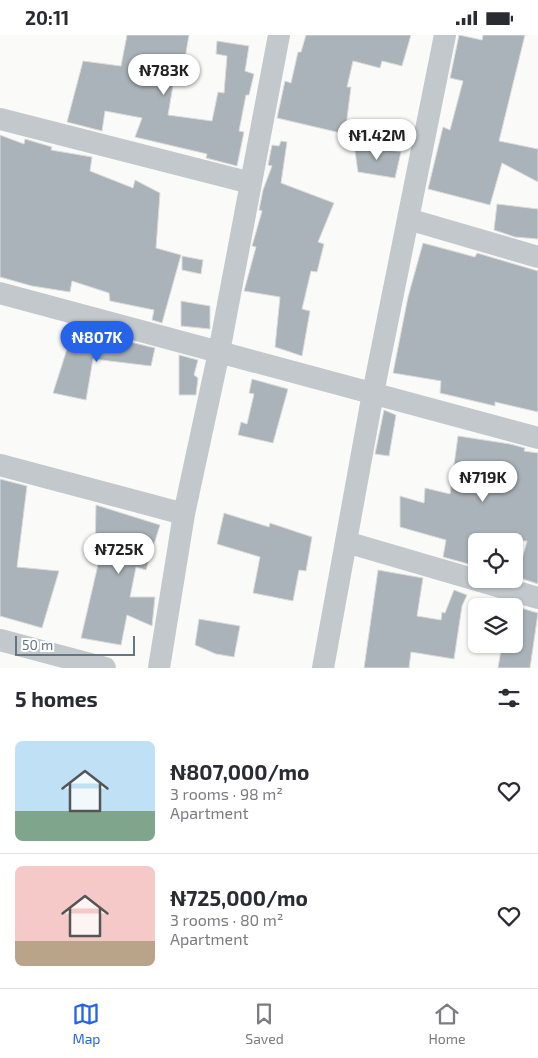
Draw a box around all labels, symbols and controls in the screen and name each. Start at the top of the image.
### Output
text: 20:11 [25,6,69,29]
pin: ₦783K [129,53,199,96]
text: ₦783K [139,60,189,79]
pin: ₦1.42M [336,119,418,161]
text: ₦1.42M [348,125,406,144]
pin: ₦807K [62,321,132,363]
text: ₦807K [71,327,123,346]
pin: ₦719K [448,461,518,503]
text: ₦719K [459,467,507,486]
pin: ₦725K [84,533,154,575]
map controls [468,533,523,653]
button: locate [468,533,523,588]
text: ₦725K [94,539,144,558]
button: layers [468,598,523,653]
scale bar [15,633,135,656]
text: 50 m [22,636,53,653]
icon: filters [495,684,523,712]
text: 5 homes [15,686,98,711]
text: ₦807,000/mo [170,759,309,784]
icon: home [55,761,115,821]
icon: heart [495,777,523,805]
text: 3 rooms · 98 m² [170,784,283,803]
text: Apartment [170,803,249,822]
text: ₦725,000/mo [170,885,308,910]
icon: home [55,886,115,946]
icon: heart [495,902,523,930]
text: 3 rooms · 80 m² [170,910,283,929]
text: Apartment [170,929,249,948]
tab: Map [72,1000,100,1047]
tab: Saved [245,1000,284,1047]
tab: Home [429,1000,466,1047]

